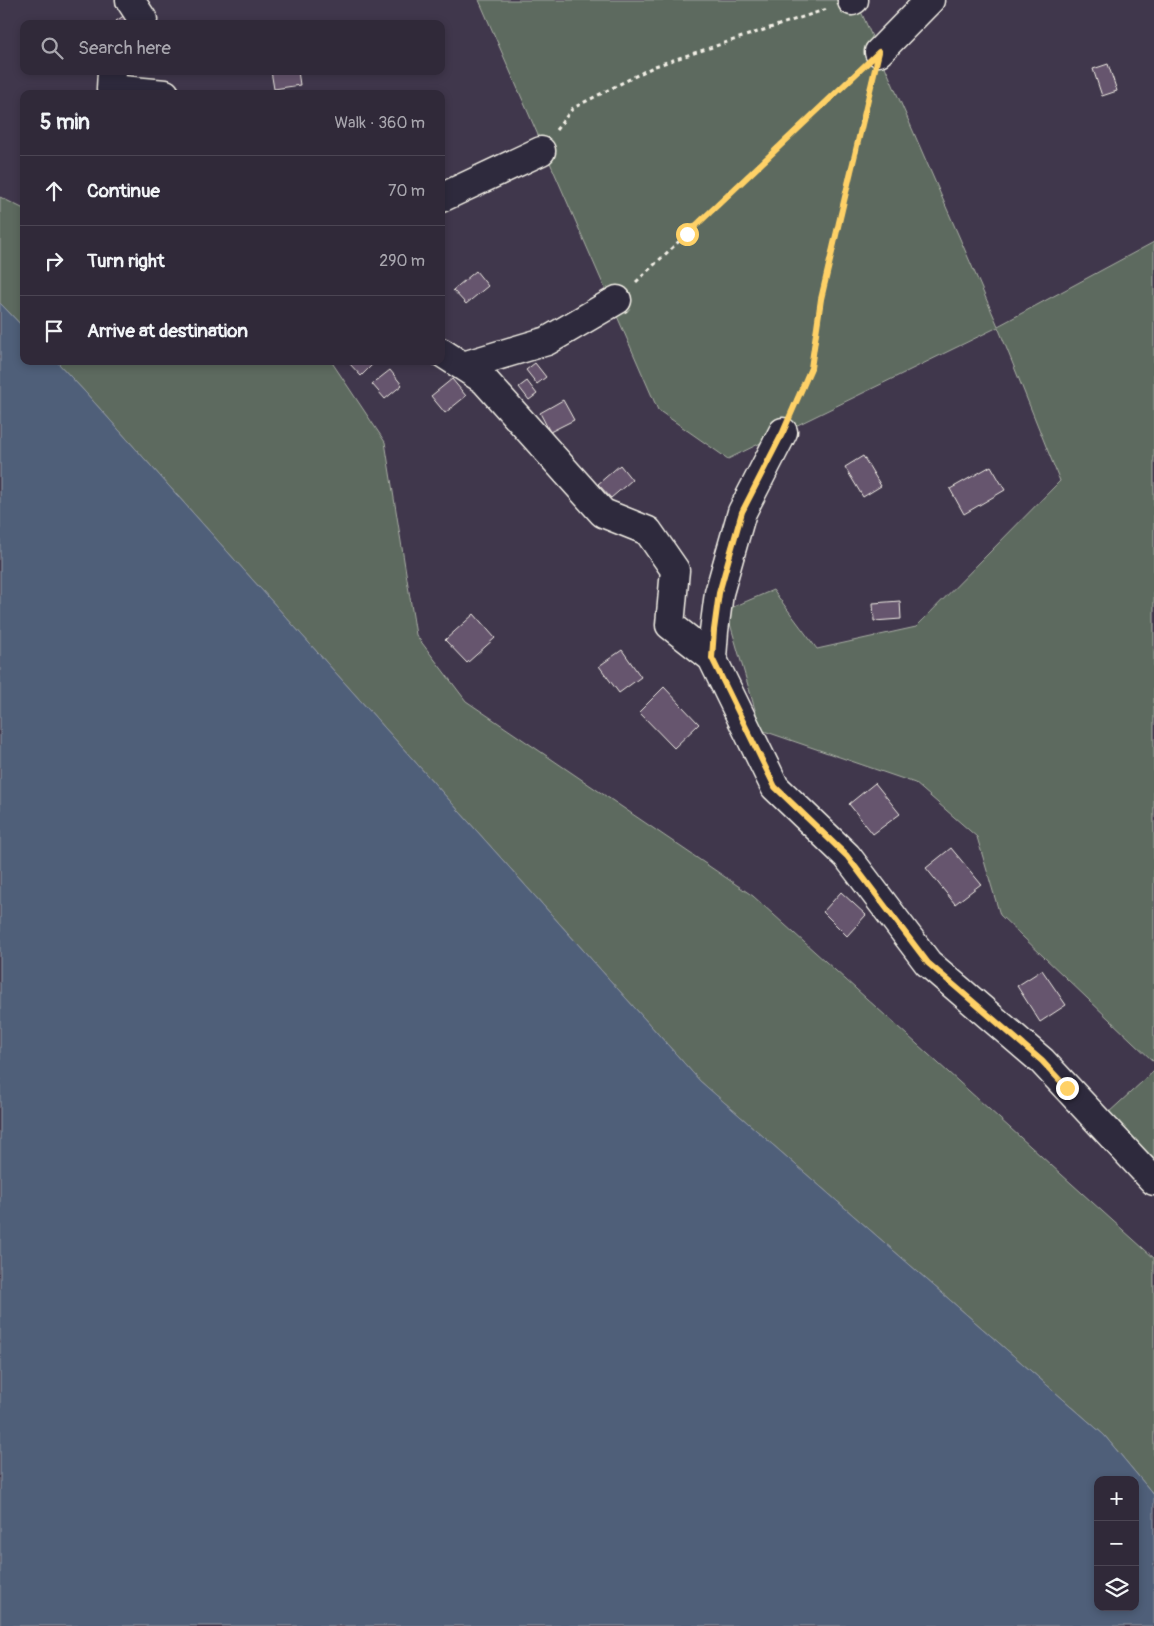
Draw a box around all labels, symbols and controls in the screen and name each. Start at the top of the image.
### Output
search box [20,20,445,75]
icon: search [38,34,66,62]
text: Search here [78,36,171,60]
text: 5 min [40,109,90,136]
text: Walk · 360 m [334,113,425,133]
icon: ahead [40,177,68,205]
text: Continue [87,179,160,203]
text: 70 m [388,181,425,201]
route start [676,223,699,246]
icon: right [40,247,68,275]
text: Turn right [87,249,165,273]
text: 290 m [379,251,425,271]
icon: arrive [40,317,68,345]
text: Arrive at destination [87,319,248,343]
route end [1056,1077,1079,1100]
map controls [1094,1476,1139,1611]
button: + [1094,1476,1139,1521]
button: − [1094,1521,1139,1566]
button: layers [1094,1566,1139,1611]

